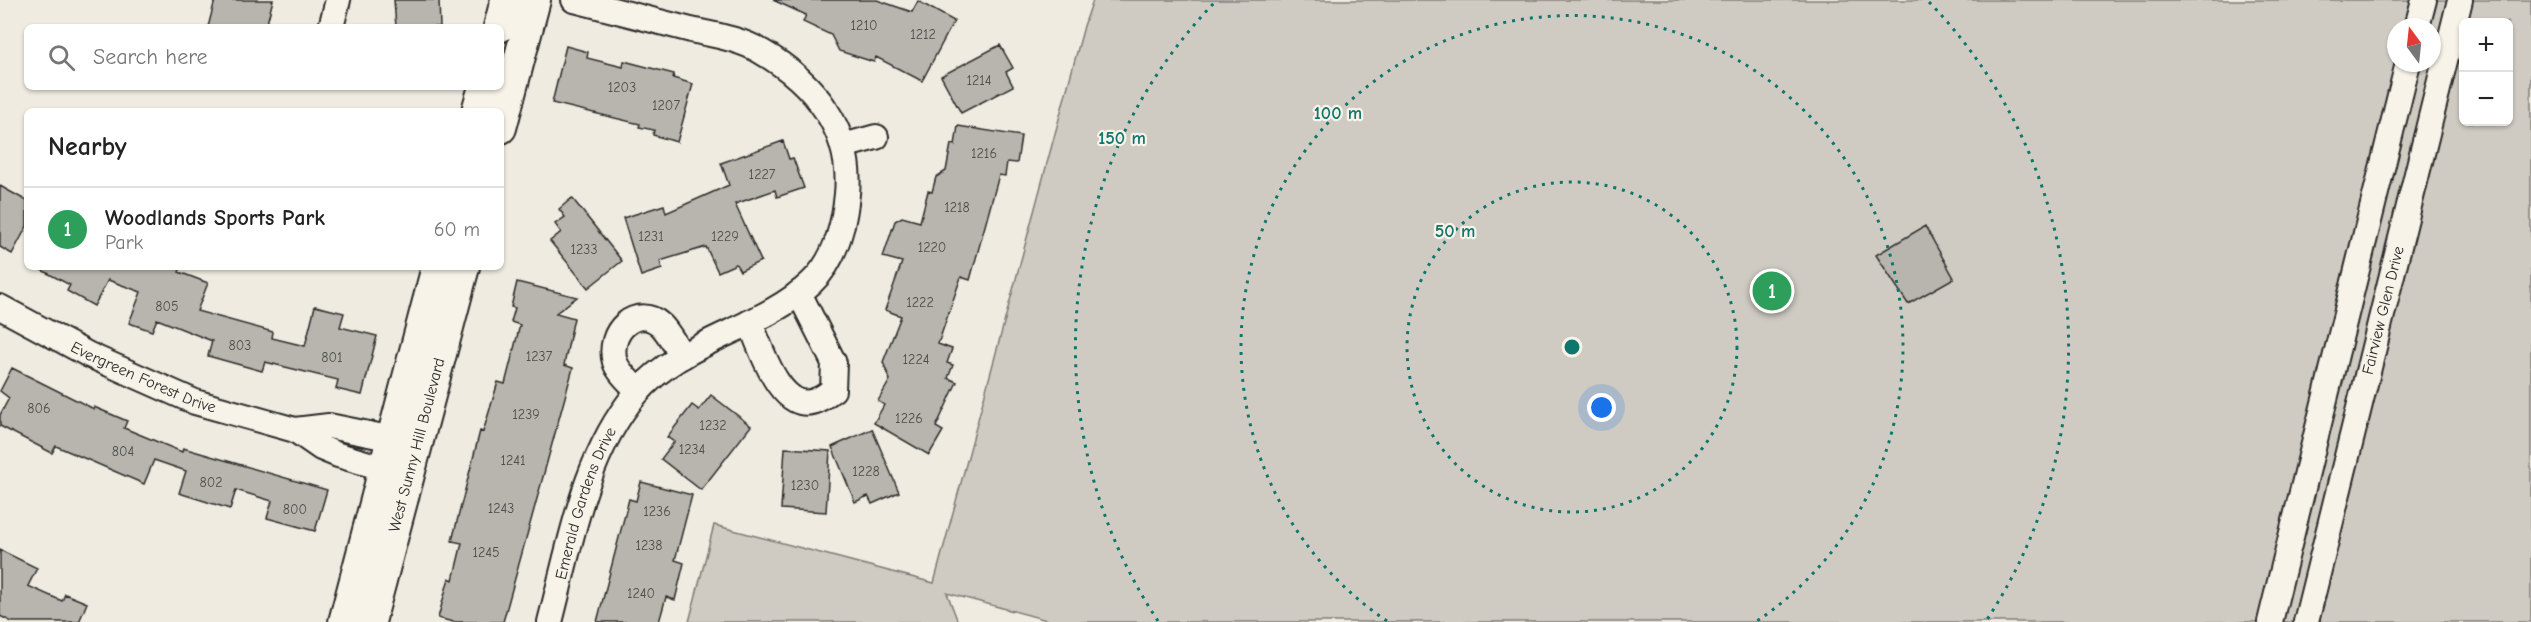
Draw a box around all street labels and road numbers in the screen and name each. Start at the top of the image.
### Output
street label: Fairview Glen Drive [2359,244,2408,376]
street label: Evergreen Forest Drive [68,338,218,416]
street label: West Sunny Hill Boulevard [385,356,449,534]
street label: Emerald Gardens Drive [552,424,620,582]

